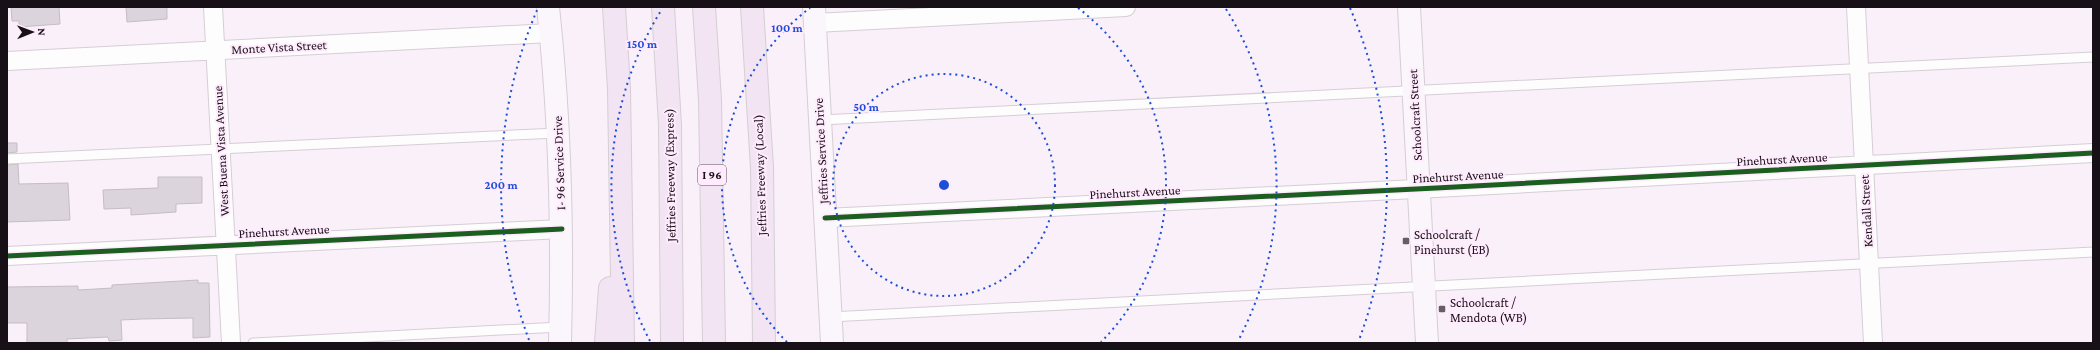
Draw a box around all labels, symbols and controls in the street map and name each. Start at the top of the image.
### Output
north arrow [12,12,52,52]
text: 100 m [771,21,804,35]
text: N [36,28,48,36]
street label: Monte Vista Street [231,37,328,57]
text: 150 m [627,37,658,51]
street label: Schoolcraft Street [1405,68,1425,161]
street label: West Buena Vista Avenue [210,85,232,217]
street label: Jeffries Service Drive [811,97,831,205]
text: 50 m [853,100,880,114]
street label: Jeffries Freeway (Express) [661,108,680,243]
street label: Jeffries Freeway (Local) [750,114,771,237]
street label: I- 96 Service Drive [550,115,568,210]
street label: Pinehurst Avenue [1736,149,1828,169]
road number: I 96 [698,165,726,185]
street label: Pinehurst Avenue [1412,166,1504,186]
street label: Kendall Street [1857,174,1875,248]
text: 200 m [484,178,518,192]
centre of rings [937,178,951,192]
street label: Pinehurst Avenue [1089,182,1181,202]
street label: Pinehurst Avenue [238,221,330,241]
place label: Schoolcraft / Pinehurst (EB) [1414,227,1490,258]
marker: Schoolcraft / Pinehurst (EB) [1401,236,1411,246]
place label: Schoolcraft / Mendota (WB) [1450,295,1527,326]
marker: Schoolcraft / Mendota (WB) [1437,304,1447,314]

